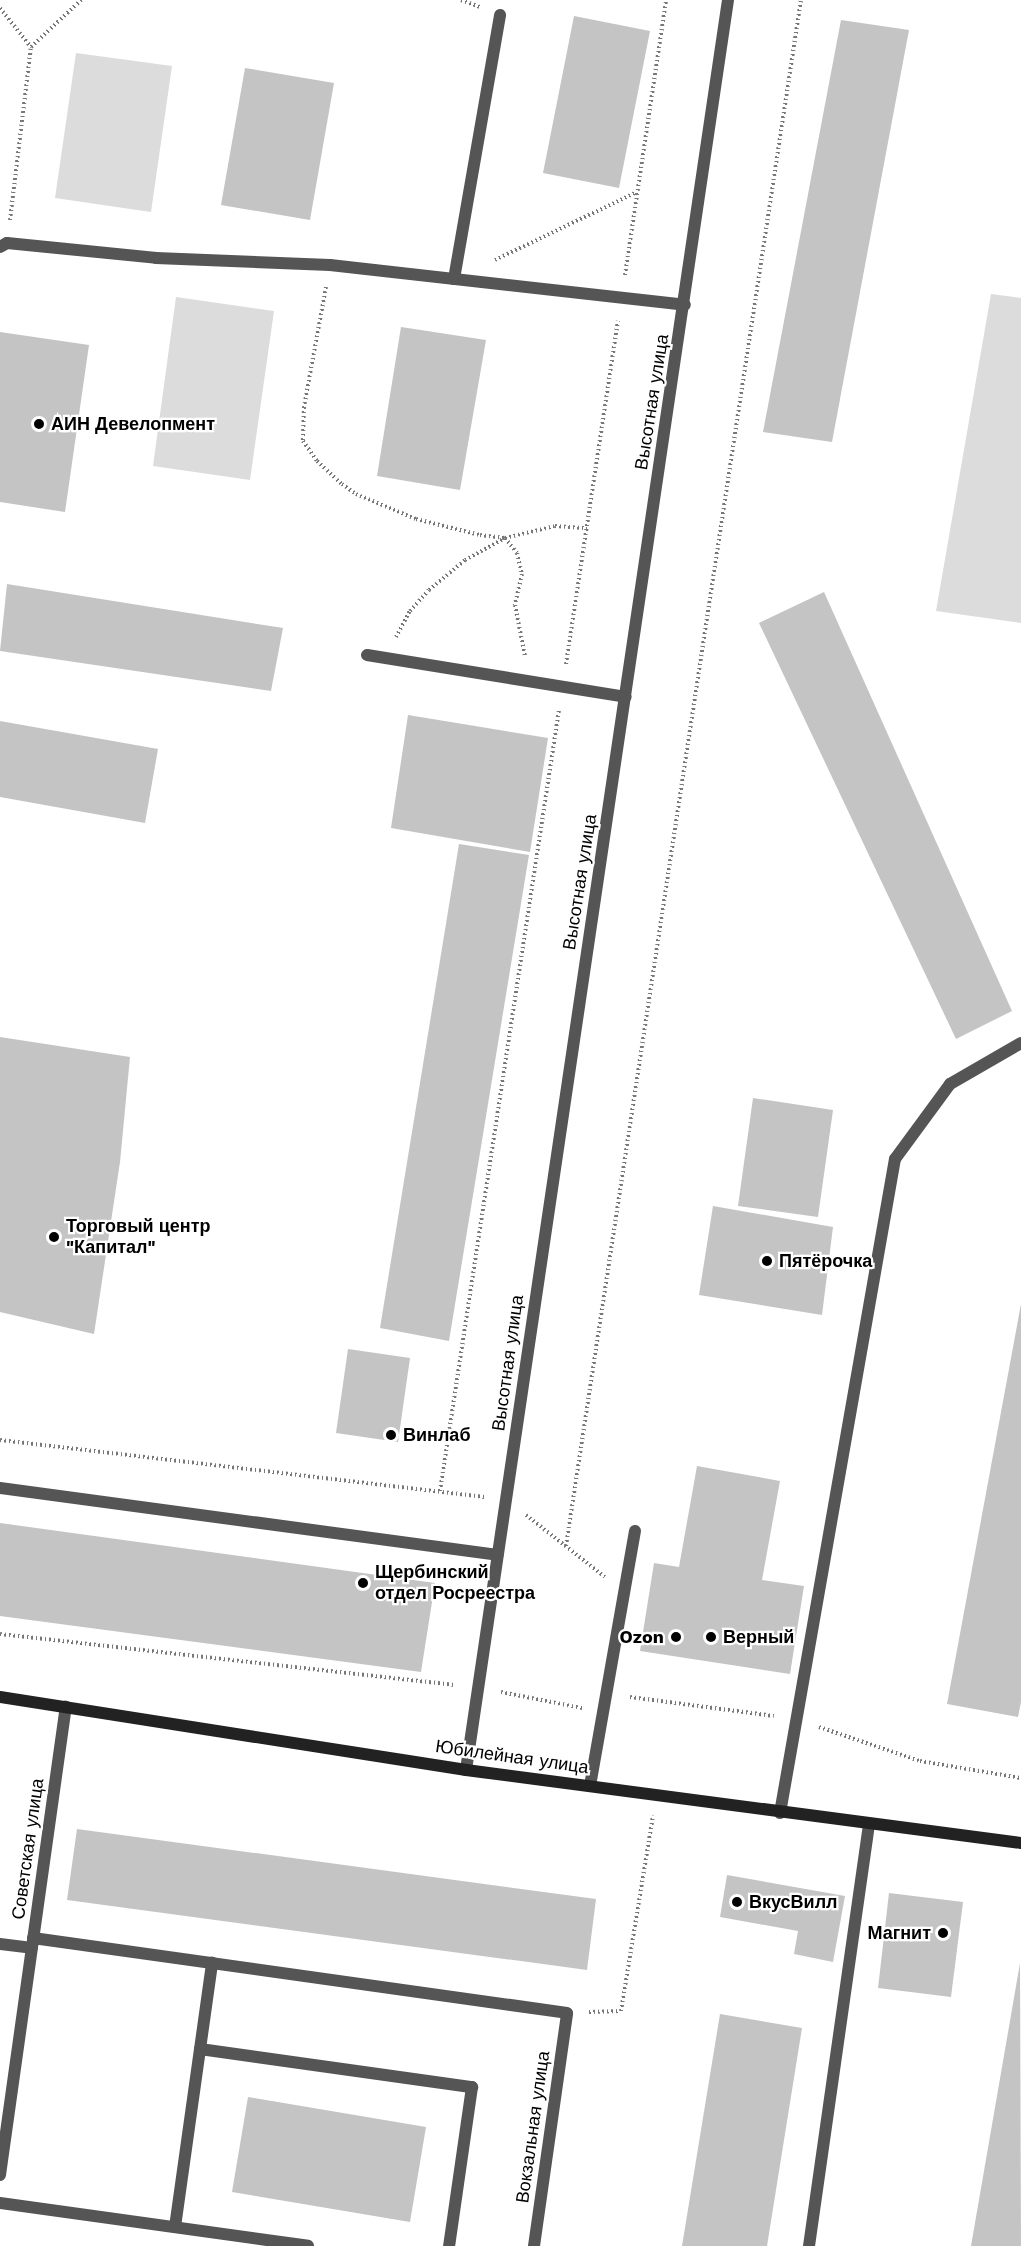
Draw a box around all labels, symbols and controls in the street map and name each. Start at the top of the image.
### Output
street label: Высотная улица [631,332,673,472]
place label: АИН Девелопмент [51,413,215,435]
marker: АИН Девелопмент [32,417,46,431]
street label: Высотная улица [559,812,601,952]
place label: Торговый центр "Капитал" [66,1216,211,1258]
marker: Торговый центр "Капитал" [47,1230,61,1244]
place label: Пятёрочка [779,1250,872,1272]
marker: Пятёрочка [760,1254,774,1268]
street label: Высотная улица [488,1294,528,1432]
place label: Винлаб [403,1424,470,1446]
marker: Винлаб [384,1428,398,1442]
place label: Щербинский отдел Росреестра [375,1562,535,1604]
marker: Щербинский отдел Росреестра [356,1576,370,1590]
place label: Ozon [620,1626,664,1648]
place label: Верный [723,1626,794,1648]
marker: Ozon [669,1630,683,1644]
marker: Верный [704,1630,718,1644]
street label: Юбилейная улица [434,1736,590,1778]
street label: Советская улица [7,1777,49,1921]
place label: ВкусВилл [749,1891,838,1913]
marker: ВкусВилл [730,1895,744,1909]
place label: Магнит [868,1922,931,1944]
marker: Магнит [936,1926,950,1940]
street label: Вокзальная улица [512,2049,554,2205]

